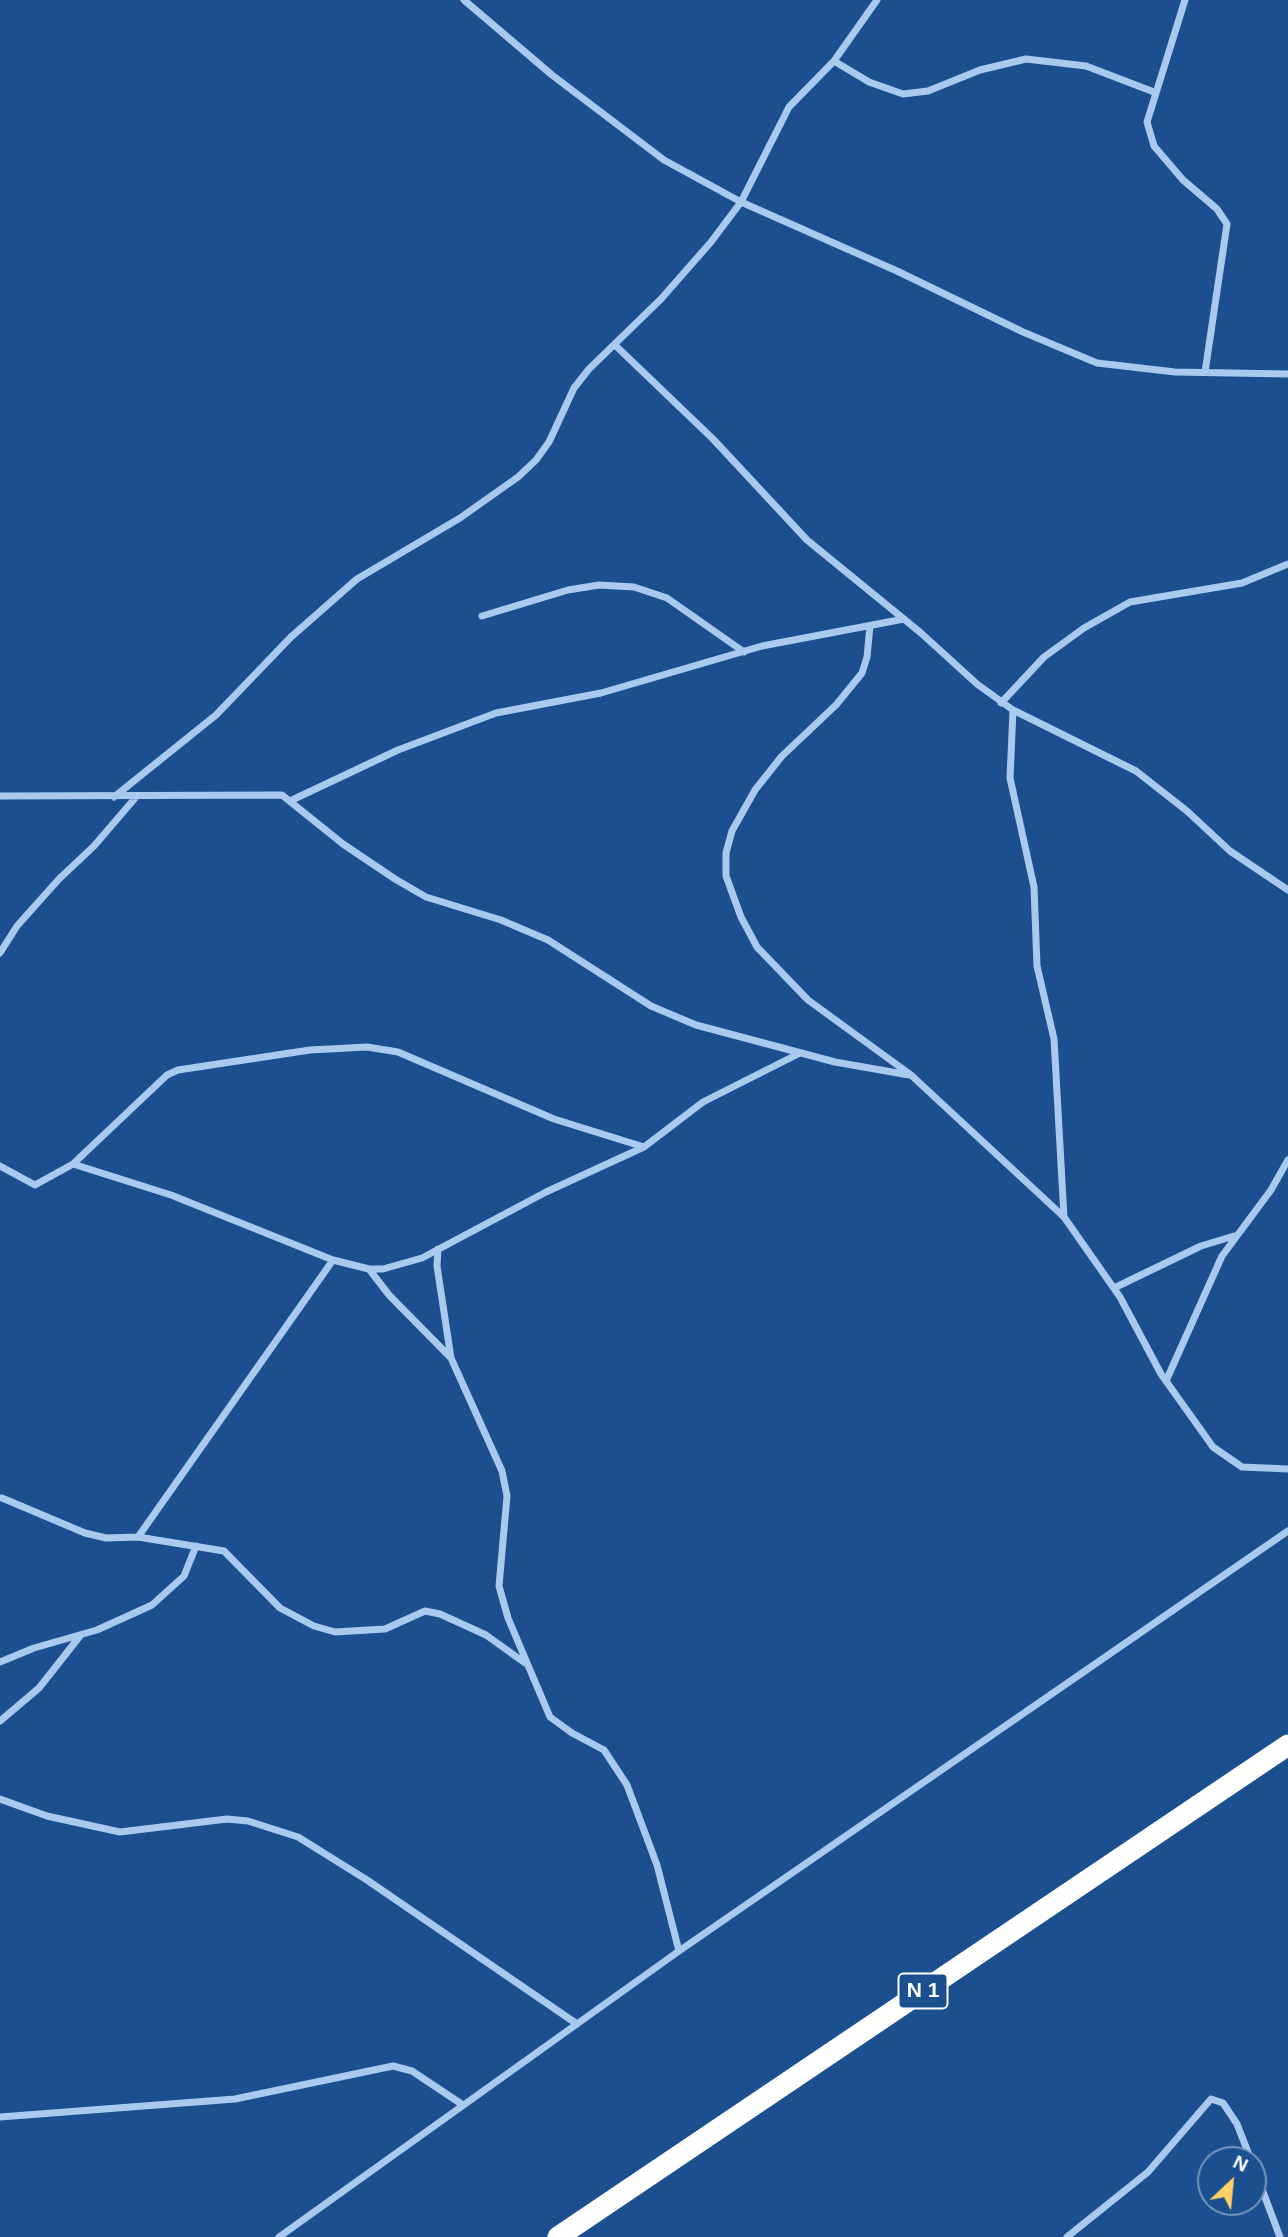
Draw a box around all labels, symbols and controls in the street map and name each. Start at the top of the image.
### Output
road number: N 1 [898,1974,948,2008]
north arrow [1197,2146,1267,2216]
text: N [1230,2151,1251,2176]

